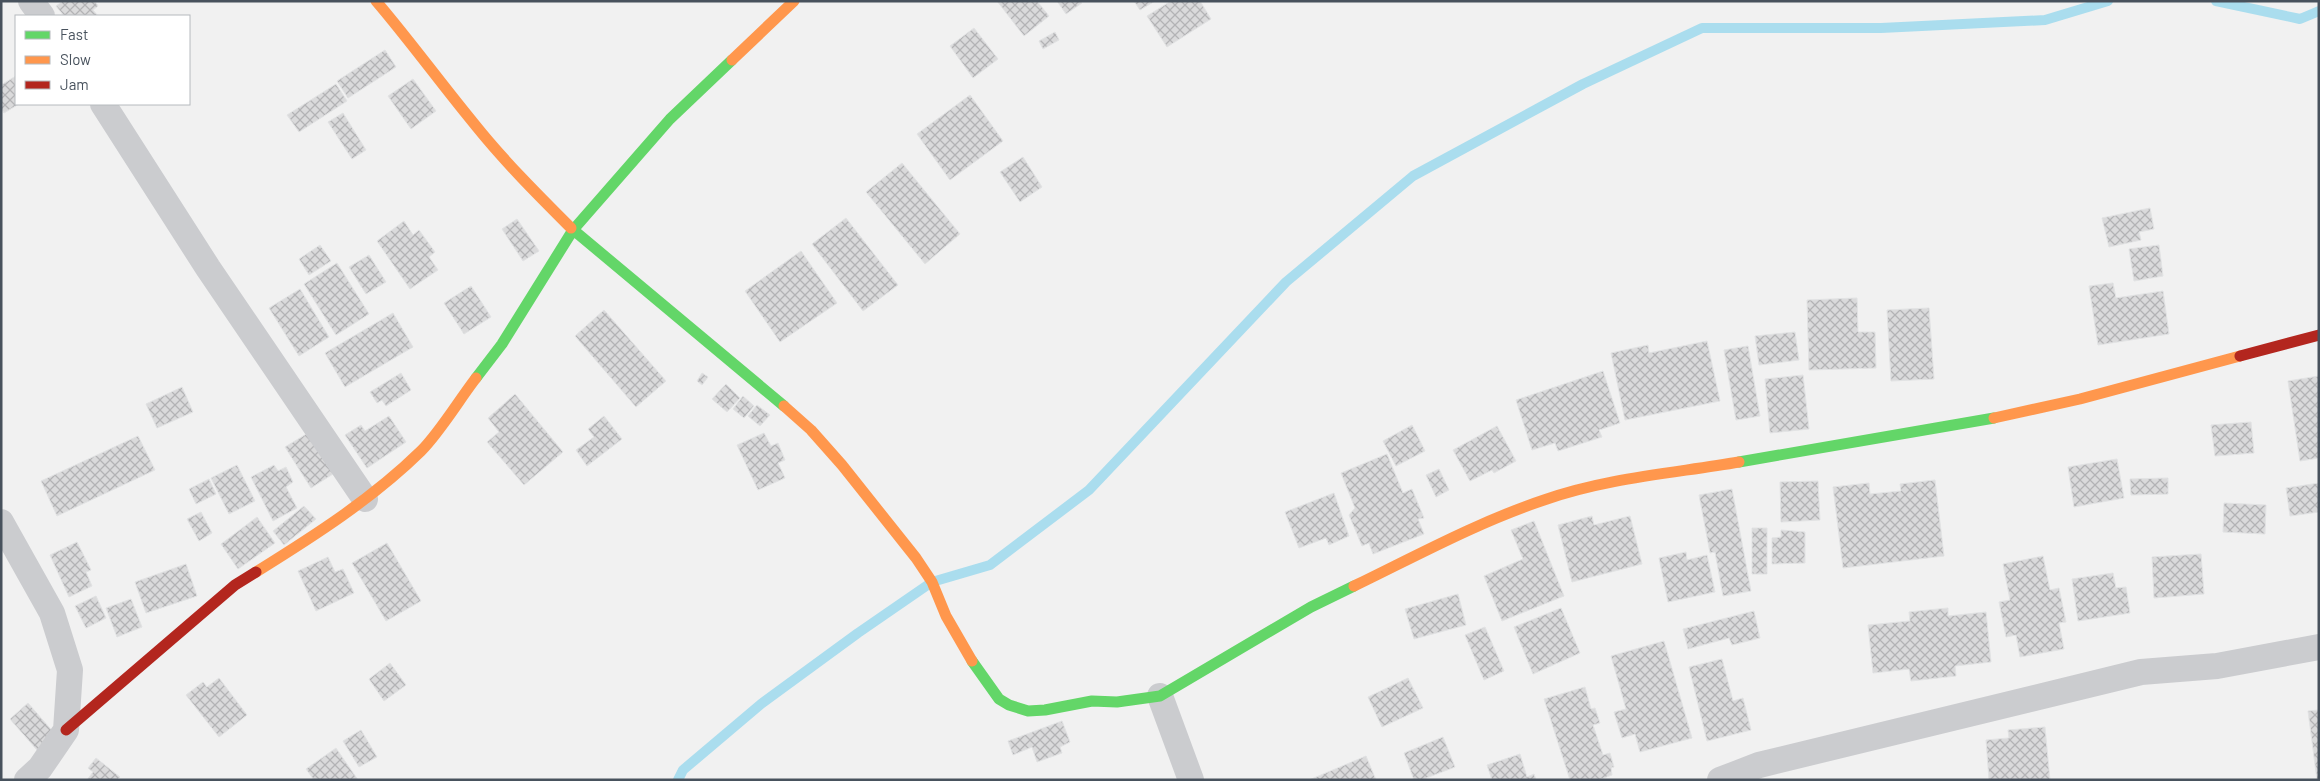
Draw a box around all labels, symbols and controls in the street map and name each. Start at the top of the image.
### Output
legend [15,15,190,105]
text: Fast [60,25,88,43]
text: Slow [60,50,91,68]
text: Jam [60,75,89,93]

